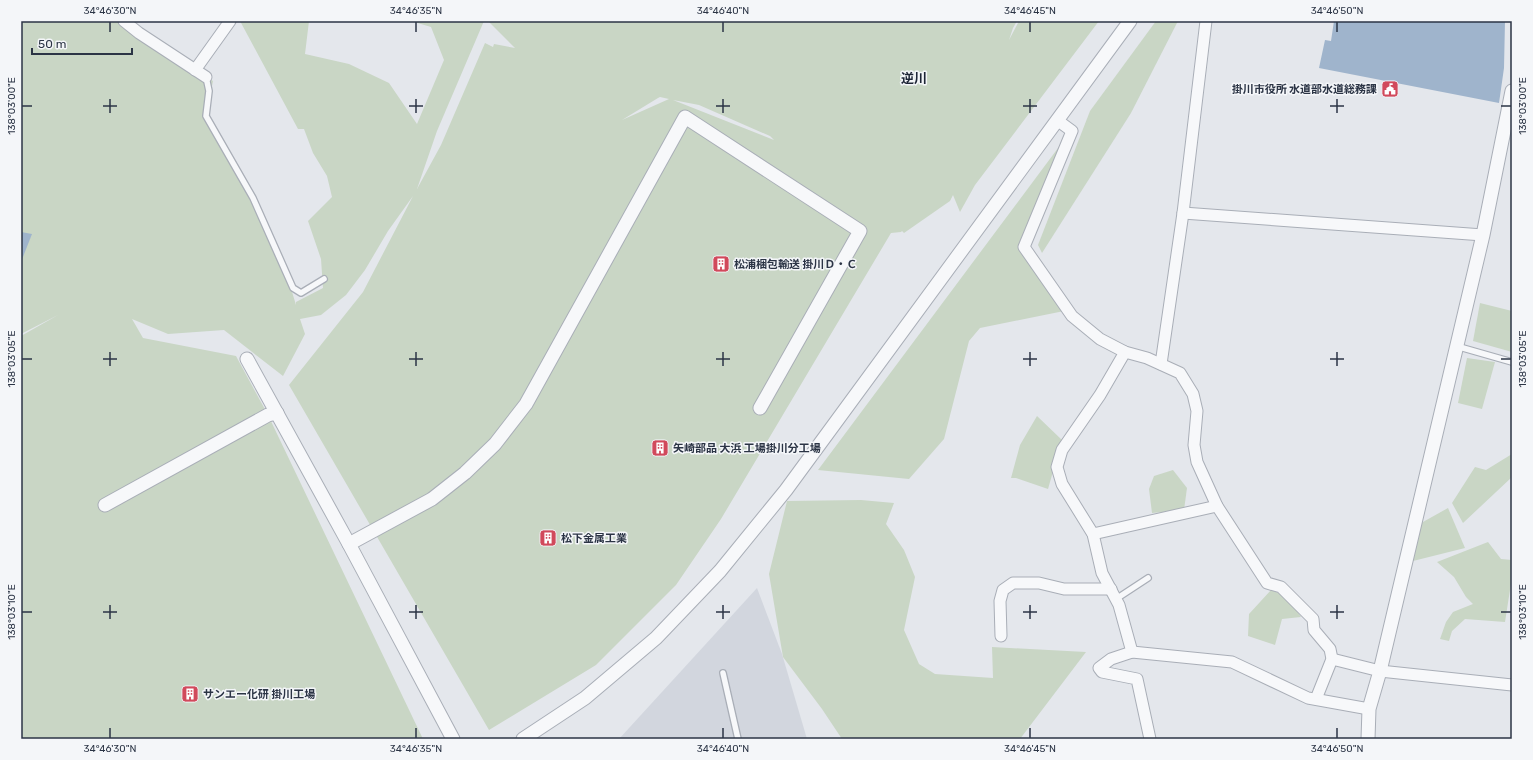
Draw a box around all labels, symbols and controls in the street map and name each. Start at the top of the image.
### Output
text: 34°46'30"N [84,5,136,17]
text: 34°46'35"N [390,5,442,17]
text: 34°46'40"N [697,5,749,17]
text: 34°46'45"N [1004,5,1056,17]
text: 34°46'50"N [1311,5,1363,17]
scale bar [32,30,132,56]
text: 50 m [38,37,66,51]
district label: 逆川 [901,71,927,86]
text: 138°03'00"E [6,77,18,135]
text: 138°03'00"E [1517,77,1529,135]
public building icon: 掛川市役所 水道部水道総務課 [1380,79,1400,99]
place label: 掛川市役所 水道部水道総務課 [1232,83,1377,96]
building icon: 松浦梱包輸送 掛川Ｄ・Ｃ [711,254,731,274]
place label: 松浦梱包輸送 掛川Ｄ・Ｃ [734,258,857,271]
text: 138°03'05"E [6,330,18,388]
text: 138°03'05"E [1517,330,1529,388]
building icon: 矢崎部品 大浜 工場掛川分工場 [650,438,670,458]
place label: 矢崎部品 大浜 工場掛川分工場 [673,442,821,455]
building icon: 松下金属工業 [538,528,558,548]
place label: 松下金属工業 [561,532,627,545]
text: 138°03'10"E [6,584,18,640]
text: 138°03'10"E [1517,584,1529,640]
building icon: サンエー化研 掛川工場 [180,684,200,704]
place label: サンエー化研 掛川工場 [203,688,315,701]
text: 34°46'30"N [84,743,136,755]
text: 34°46'35"N [390,743,442,755]
text: 34°46'40"N [697,743,749,755]
text: 34°46'45"N [1004,743,1056,755]
text: 34°46'50"N [1311,743,1363,755]

